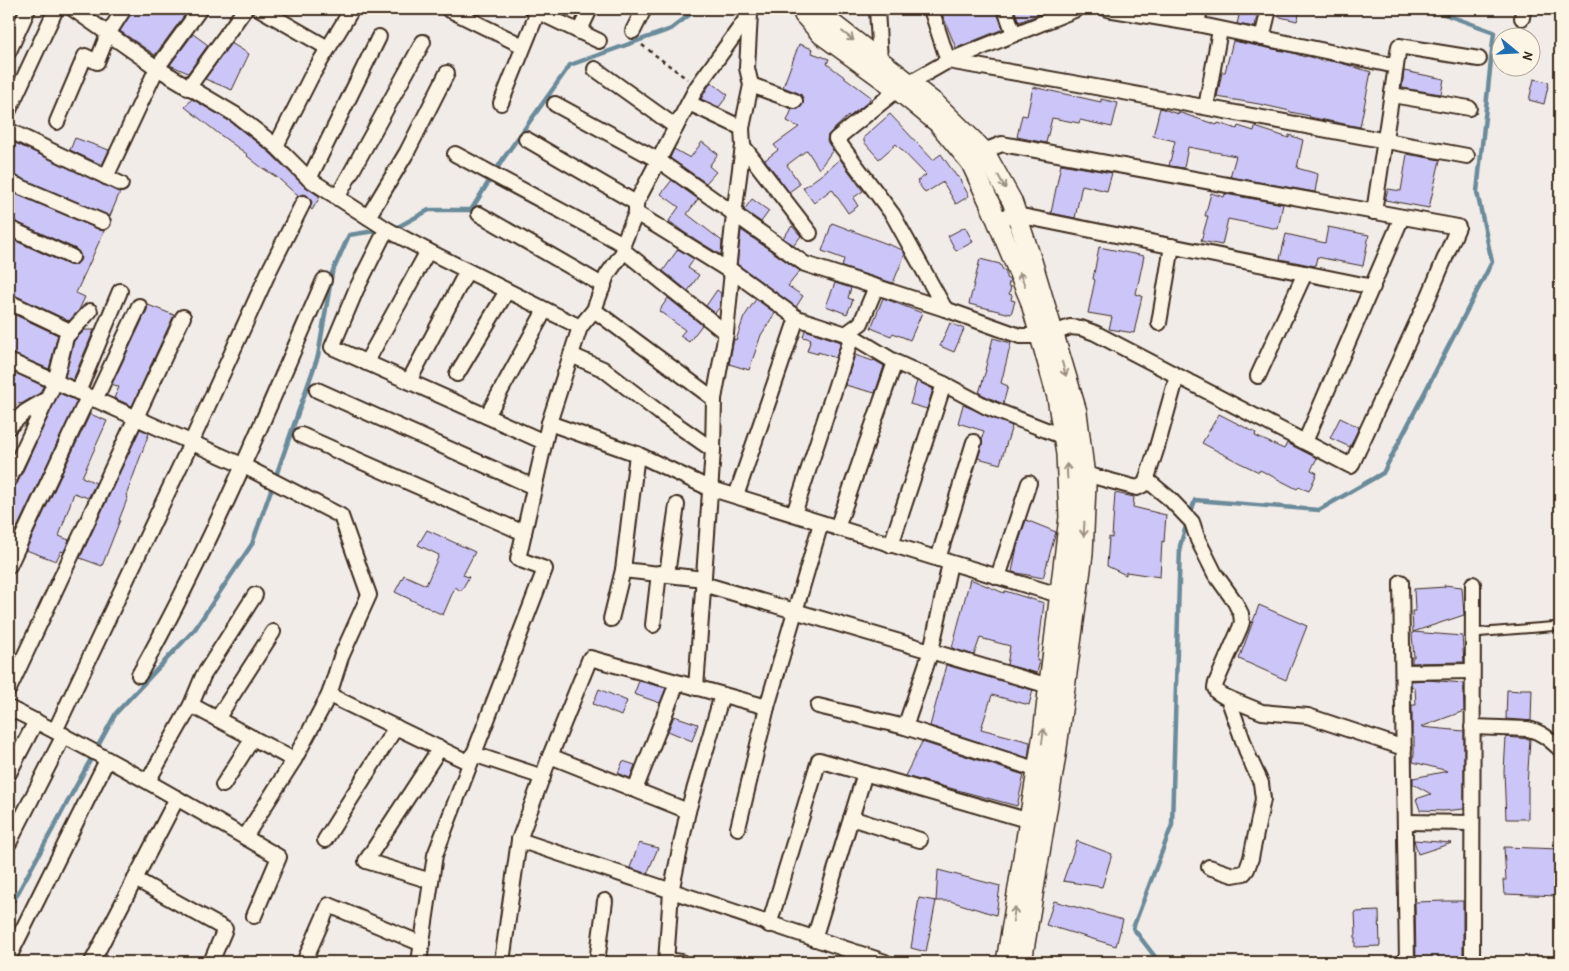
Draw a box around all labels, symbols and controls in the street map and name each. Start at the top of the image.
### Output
north arrow [1492,28,1542,78]
one-way arrow [841,30,854,41]
text: N [1518,50,1539,63]
one-way arrow [997,175,1007,189]
one-way arrow [1016,272,1026,287]
one-way arrow [1060,361,1070,377]
one-way arrow [1062,463,1072,479]
one-way arrow [1080,521,1089,537]
one-way arrow [1038,729,1048,745]
one-way arrow [1009,907,1019,923]

